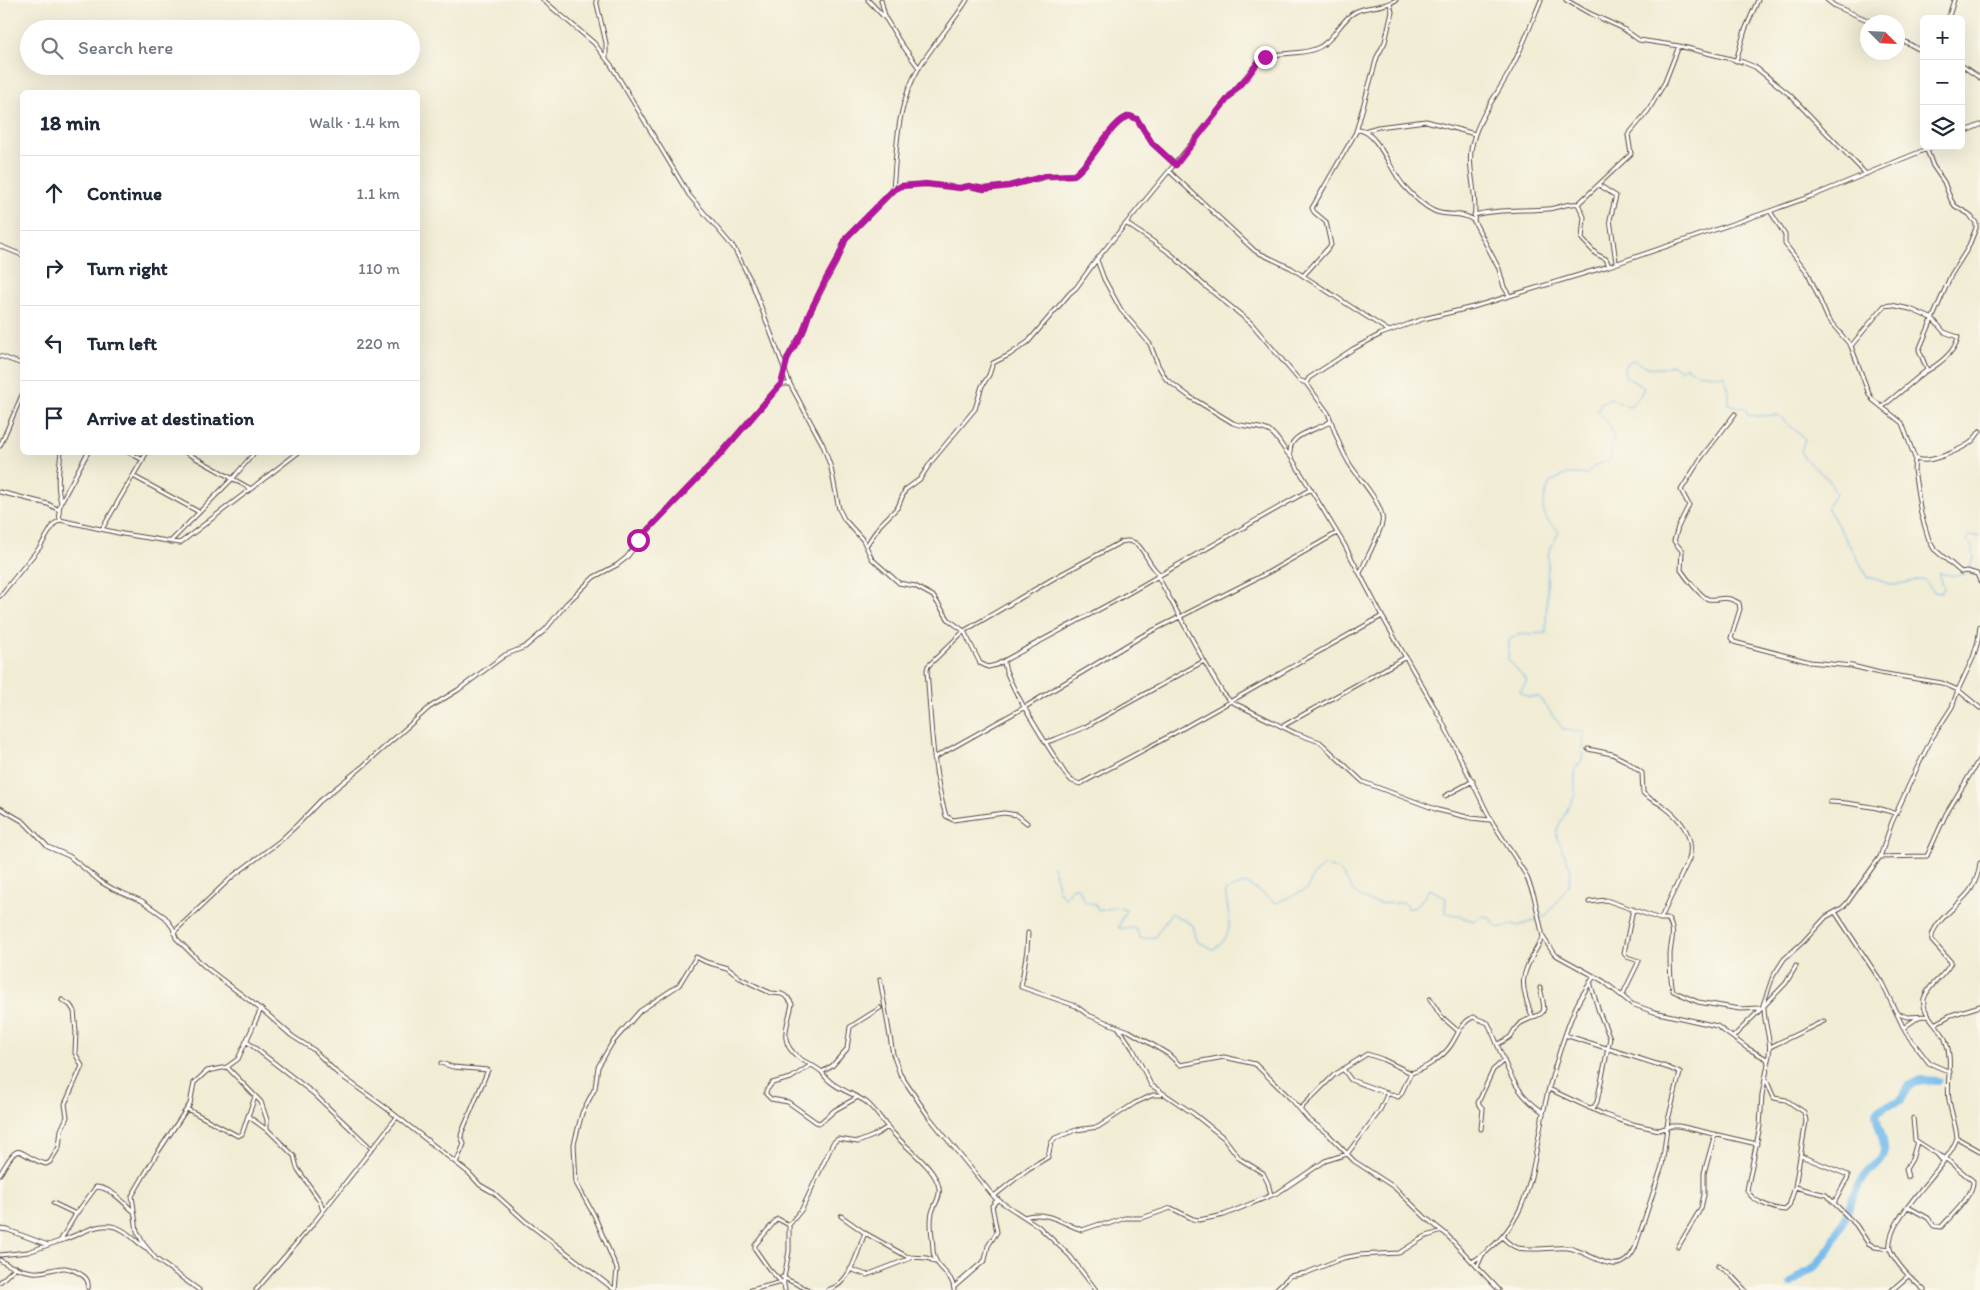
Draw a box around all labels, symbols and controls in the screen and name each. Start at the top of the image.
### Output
north arrow [1860,15,1905,60]
map controls [1920,15,1965,150]
button: + [1920,15,1965,60]
search box [20,20,420,75]
icon: search [38,34,66,62]
text: Search here [78,36,173,59]
route end [1254,46,1277,69]
button: − [1920,60,1965,105]
button: layers [1920,105,1965,150]
text: 18 min [40,110,100,135]
text: Walk · 1.4 km [309,113,400,132]
icon: ahead [40,179,68,207]
text: Continue [87,182,162,205]
text: 1.1 km [356,184,400,203]
icon: right [40,254,68,282]
text: Turn right [87,257,168,280]
text: 110 m [358,259,400,278]
icon: left [40,329,68,357]
text: Turn left [87,332,157,355]
text: 220 m [356,334,400,353]
icon: arrive [40,404,68,432]
text: Arrive at destination [87,407,254,430]
route start [627,529,650,552]

